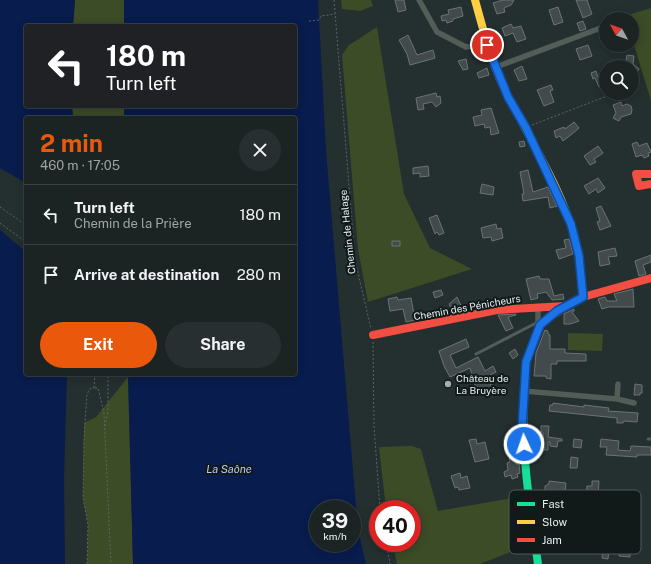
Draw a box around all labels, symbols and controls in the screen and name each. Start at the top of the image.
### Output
north arrow [599,12,639,52]
map controls [599,12,639,100]
pin [470,28,504,62]
icon: arrive [476,34,498,56]
text: 180 m [106,39,186,72]
icon: left [40,40,92,92]
button: search [599,60,639,100]
text: Turn left [106,73,176,94]
text: 2 min [40,129,103,157]
button: close [239,129,281,171]
text: 460 m · 17:05 [40,158,120,173]
street label: Chemin de Halage [337,189,357,275]
text: Turn left [74,199,135,216]
icon: left [40,204,62,226]
text: 180 m [239,206,281,223]
text: Chemin de la Prière [74,216,192,231]
icon: arrive [40,264,62,286]
text: Arrive at destination [74,266,219,283]
text: 280 m [237,266,281,283]
street label: Chemin des Pénicheurs [413,292,521,322]
button: Exit [40,322,157,368]
button: Share [165,322,281,368]
place label: Château de La Bruyère [456,372,509,396]
marker: Château de La Bruyère [443,379,453,389]
position arrow [503,423,545,465]
water label: La Saône [206,463,252,475]
legend [509,490,641,554]
text: Fast [542,498,564,510]
speed limit sign: 40 [369,500,421,552]
text: 39 [322,509,348,533]
text: Slow [542,516,568,528]
text: km/h [323,530,347,542]
text: Jam [542,534,562,546]

